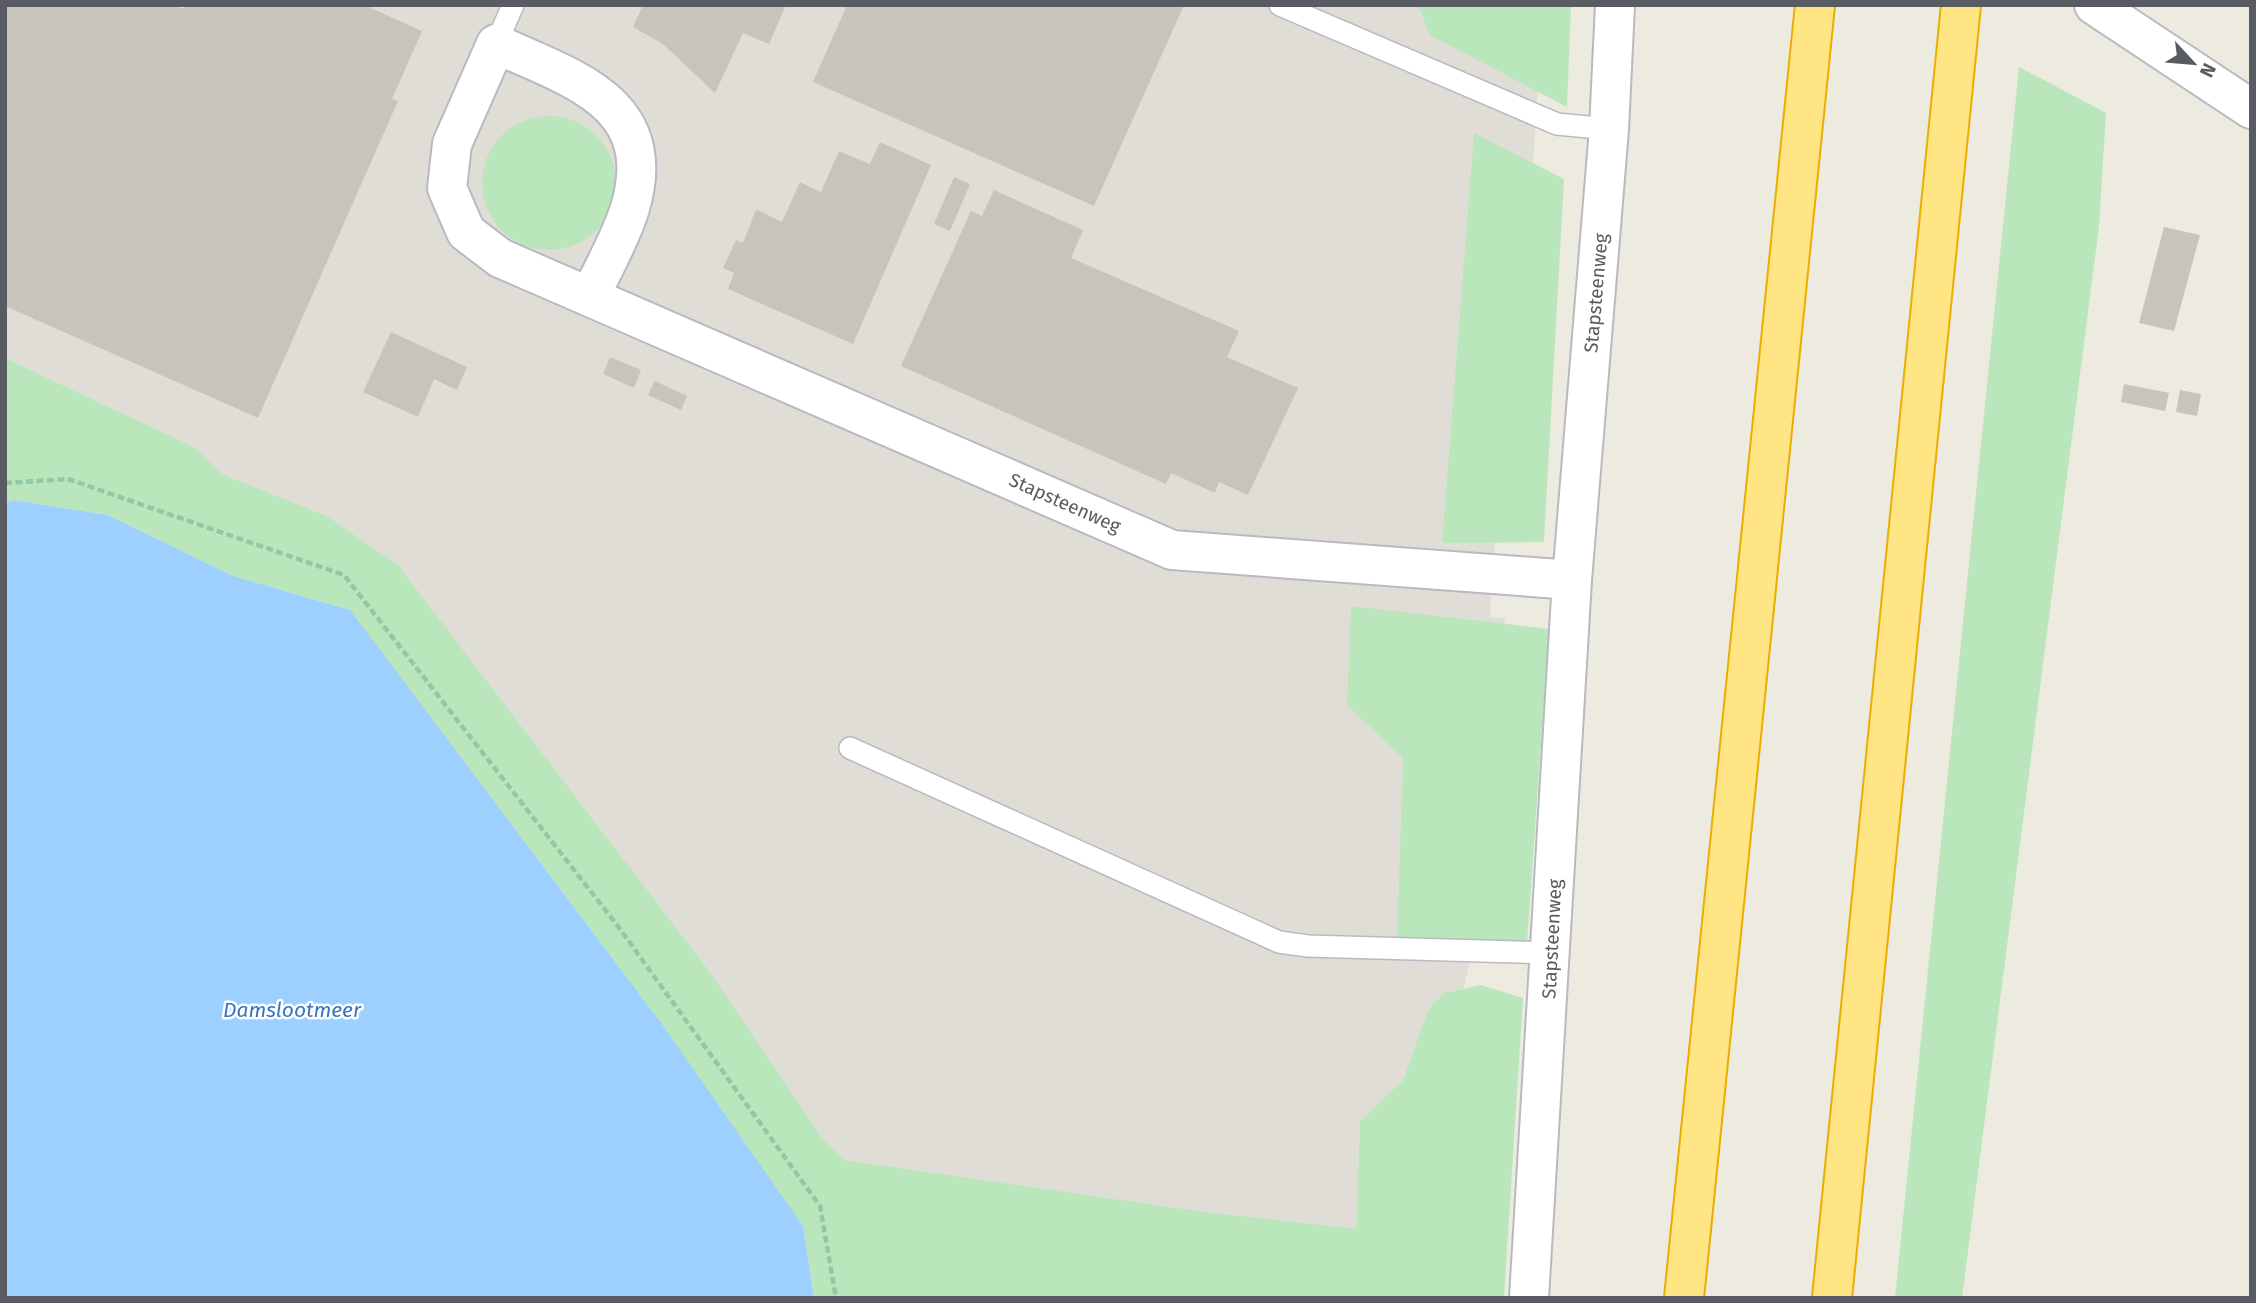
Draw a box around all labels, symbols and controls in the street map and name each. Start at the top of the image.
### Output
north arrow [2158,28,2228,98]
text: N [2195,60,2221,81]
street label: Stapsteenweg [1579,232,1613,354]
street label: Stapsteenweg [1006,468,1125,538]
street label: Stapsteenweg [1537,878,1567,999]
water label: Damslootmeer [223,997,362,1023]

